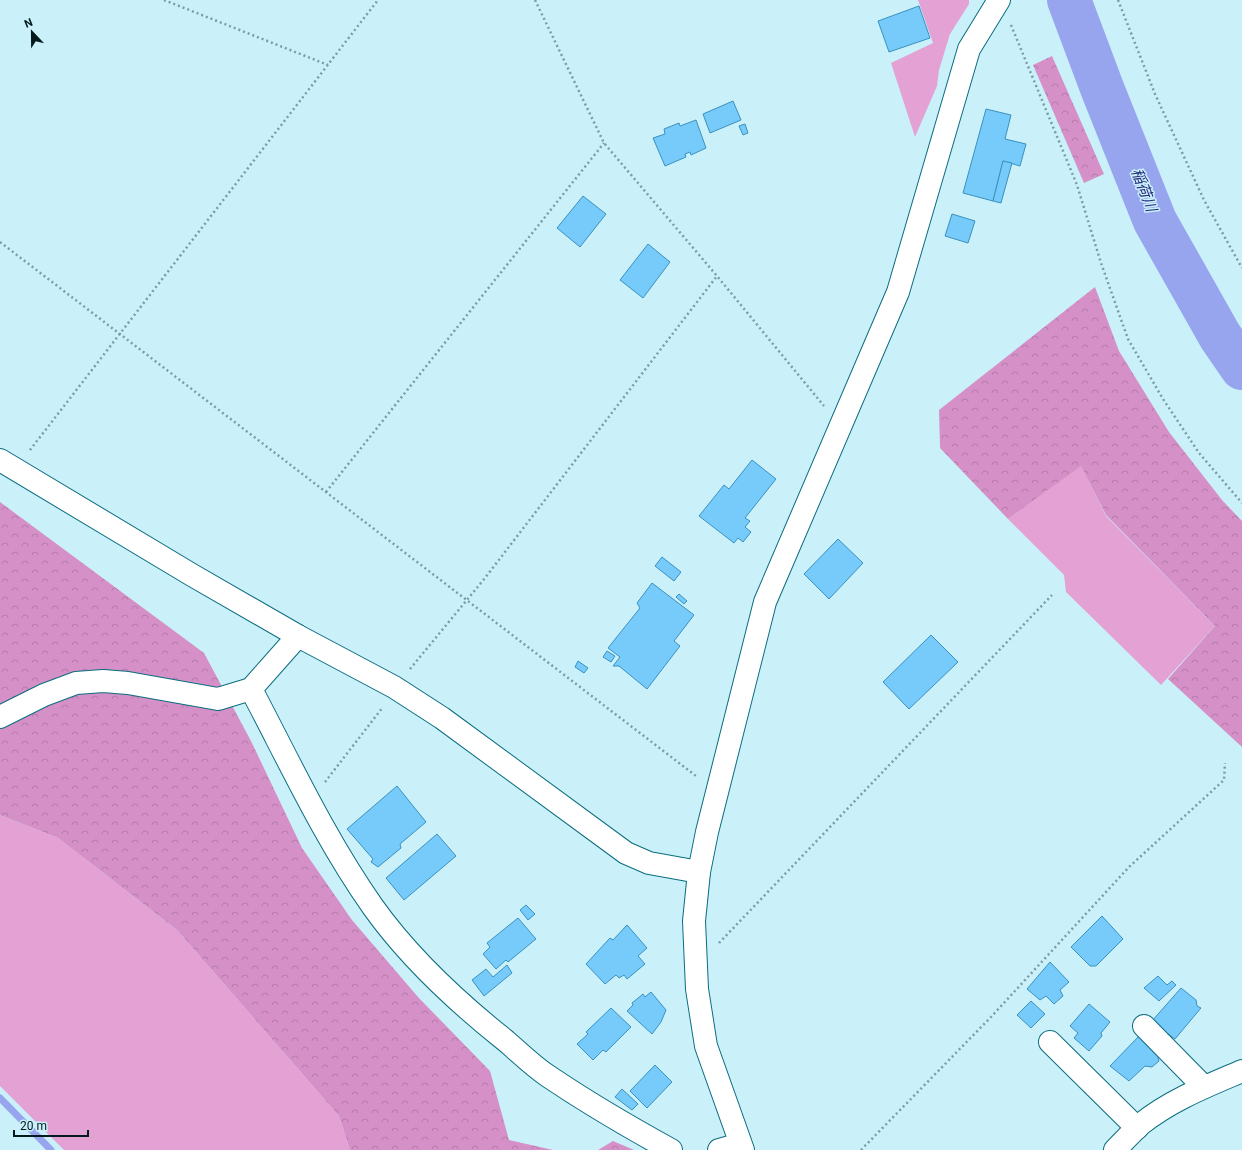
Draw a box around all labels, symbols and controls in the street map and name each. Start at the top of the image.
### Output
north arrow [12,12,52,52]
text: N [22,16,35,31]
water label: 稲荷川 [1128,166,1161,216]
scale bar [14,1112,88,1138]
text: 20 m [20,1119,47,1133]

